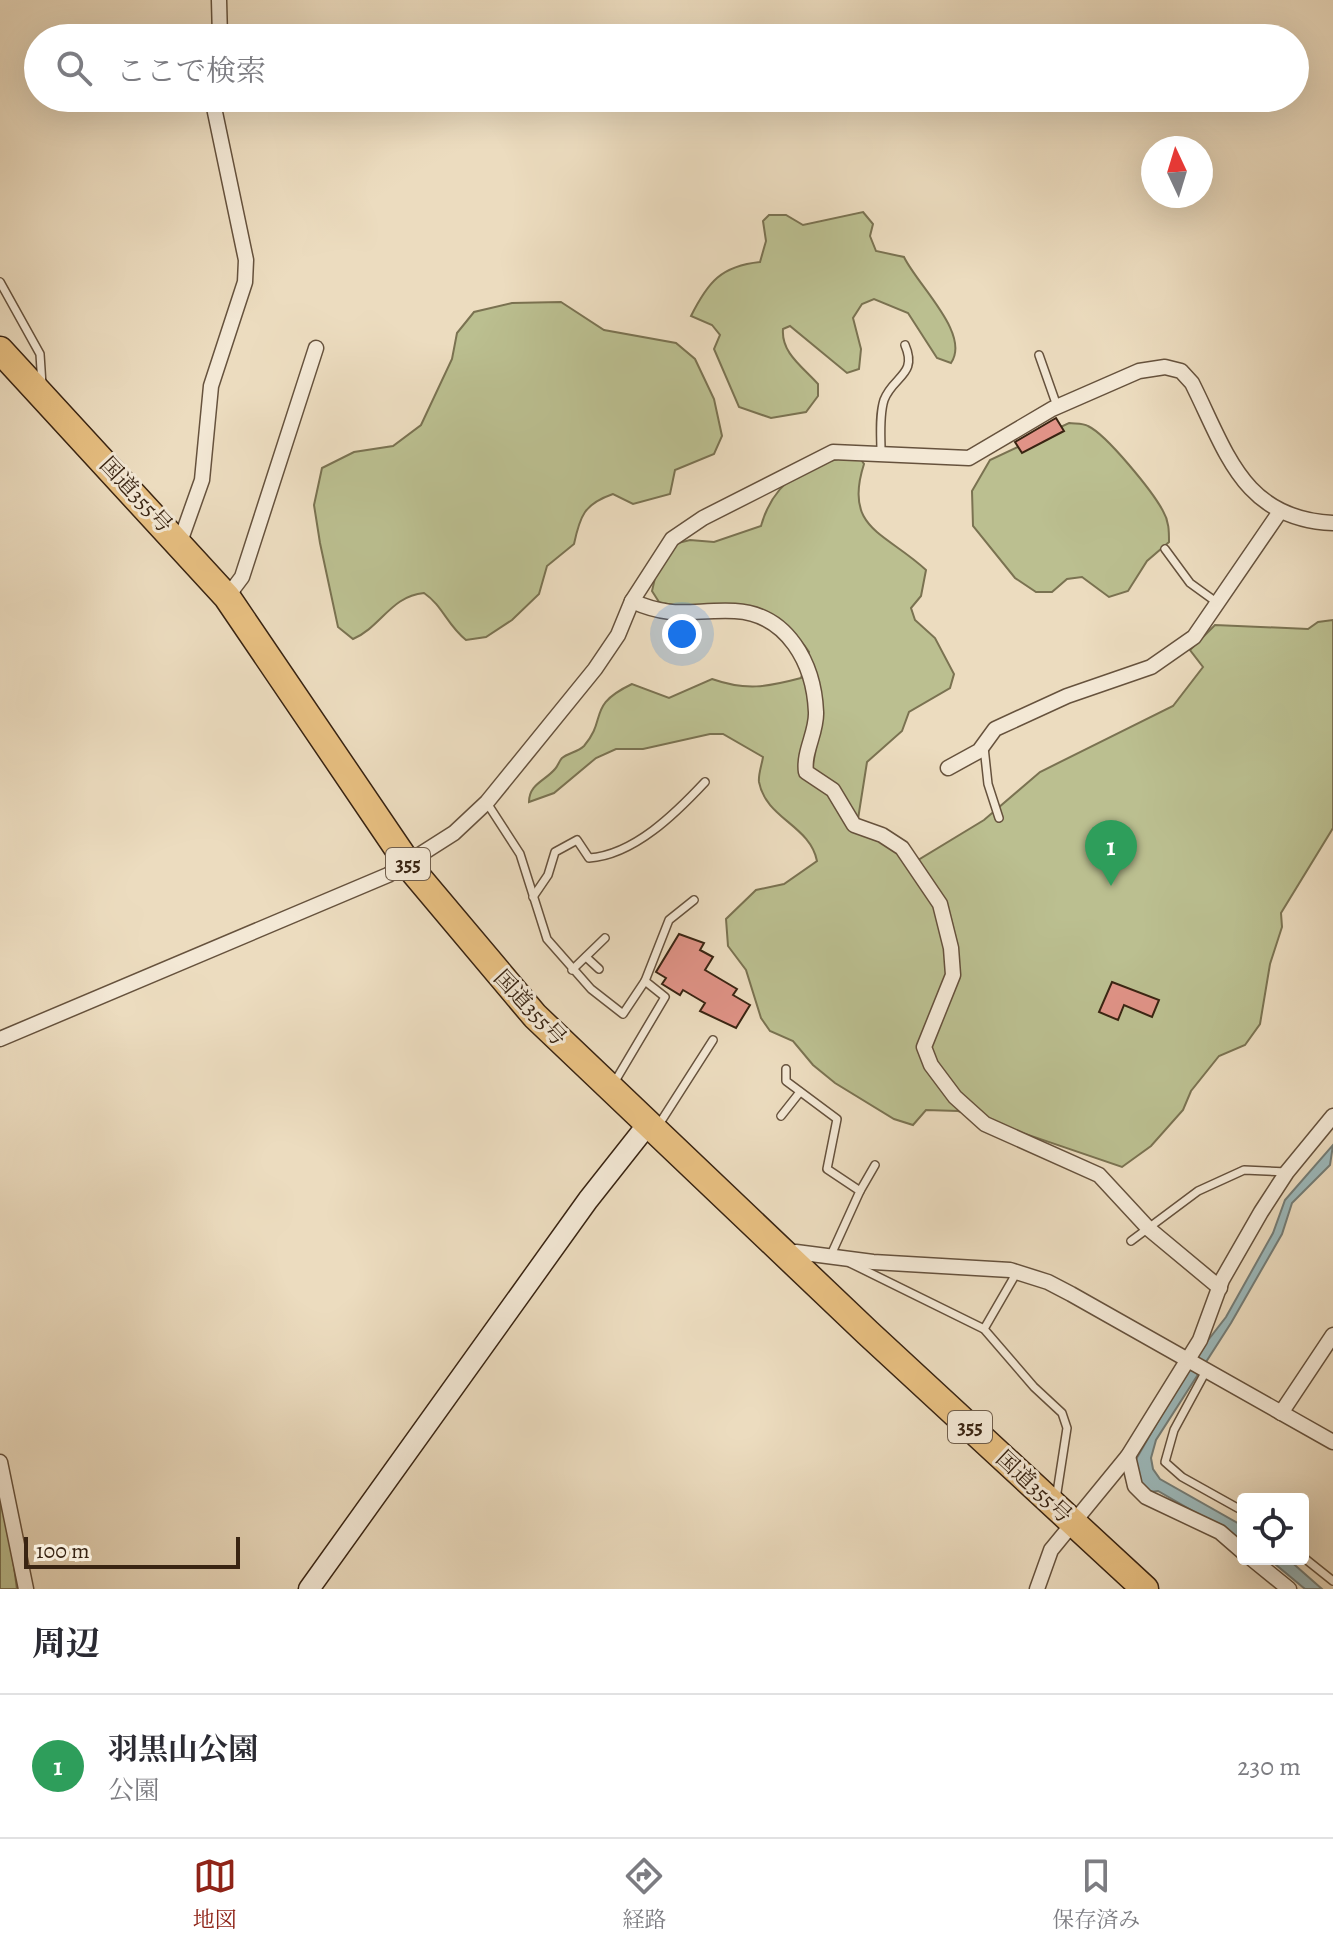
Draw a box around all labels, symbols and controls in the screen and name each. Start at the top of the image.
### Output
search box [24,24,1309,112]
icon: search [52,46,96,90]
text: ここで検索 [116,51,266,91]
north arrow [1141,136,1213,208]
street label: 国道355号 [93,450,179,540]
your location [662,614,702,654]
pin: 1 [1085,820,1137,886]
road number: 355 [386,848,430,880]
street label: 国道355号 [487,963,573,1053]
road number: 355 [948,1411,992,1443]
street label: 国道355号 [989,1444,1079,1530]
map controls [1237,1493,1309,1565]
button: locate [1237,1493,1309,1565]
scale bar [24,1533,240,1569]
text: 100 m [36,1536,90,1566]
text: 周辺 [32,1620,100,1667]
text: 羽黒山公園 [108,1729,258,1769]
text: 1 [53,1749,63,1784]
text: 230 m [1237,1749,1301,1784]
text: 公園 [108,1773,160,1808]
tab: 地図 [193,1854,237,1935]
tab: 経路 [622,1854,666,1935]
tab: 保存済み [1052,1854,1140,1935]

